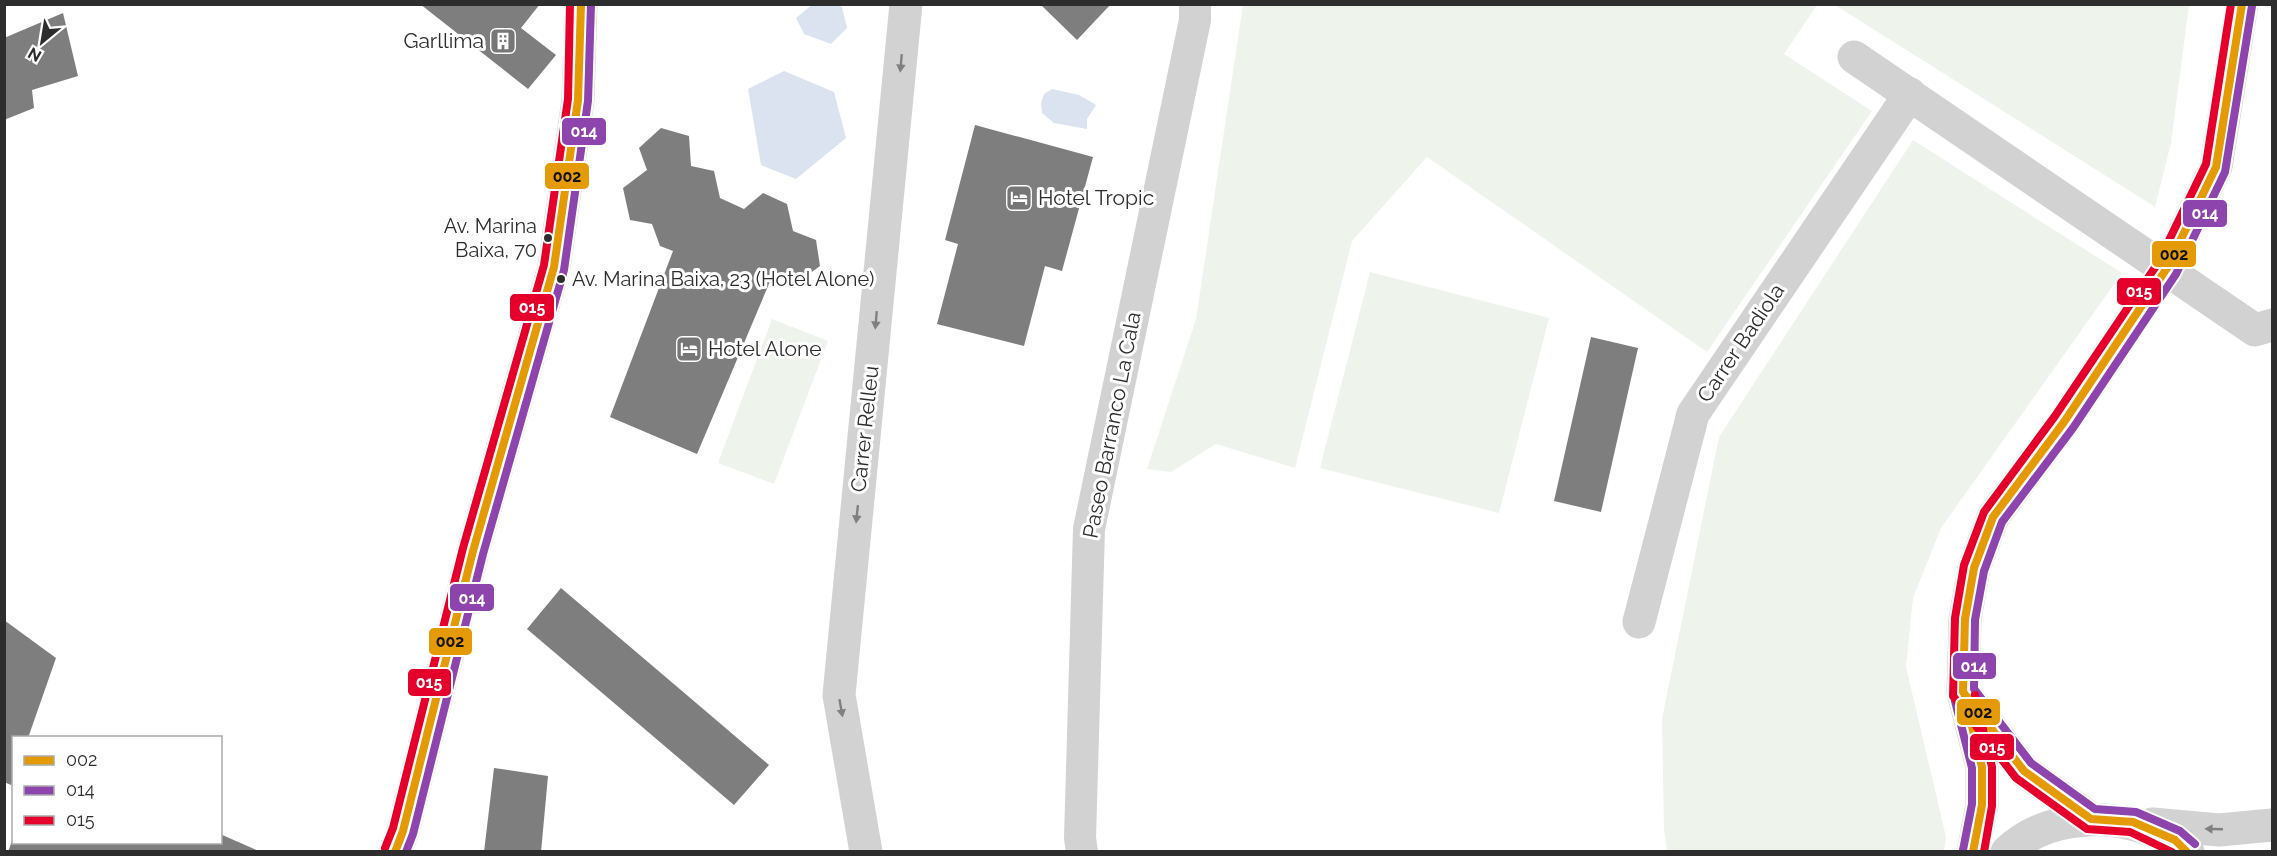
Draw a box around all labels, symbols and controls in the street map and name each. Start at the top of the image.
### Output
north arrow [12,12,72,72]
building icon: Garllima [488,26,518,56]
place label: Garllima [403,28,484,53]
text: N [25,43,45,66]
one-way arrow [896,53,906,72]
line badge: 014 [561,117,607,146]
text: 014 [571,122,597,141]
line badge: 002 [544,162,590,190]
text: 002 [553,167,581,186]
hotel icon: Hotel Tropic [1004,183,1034,213]
place label: Hotel Tropic [1038,185,1154,210]
line badge: 014 [2182,199,2228,228]
text: 014 [2192,204,2218,223]
place label: Av. Marina Baixa, 70 [444,214,537,262]
marker: Av. Marina Baixa, 70 [542,232,554,244]
line badge: 002 [2151,240,2197,268]
text: 002 [2160,245,2188,264]
place label: Av. Marina Baixa, 23 (Hotel Alone) [572,267,874,291]
marker: Av. Marina Baixa, 23 (Hotel Alone) [555,273,567,285]
line badge: 015 [2116,277,2162,306]
street label: Carrer Badiola [1692,279,1789,407]
text: 015 [2126,282,2152,301]
line badge: 015 [509,293,555,322]
text: 015 [519,298,545,317]
one-way arrow [871,310,881,329]
street label: Paseo Barranco La Cala [1077,310,1146,540]
hotel icon: Hotel Alone [674,334,704,364]
place label: Hotel Alone [708,336,822,361]
street label: Carrer Relleu [845,365,884,493]
one-way arrow [852,504,862,523]
line badge: 014 [449,583,495,612]
text: 014 [459,589,485,608]
line badge: 002 [428,627,473,656]
text: 002 [436,632,464,651]
line badge: 014 [1952,652,1997,680]
text: 014 [1961,657,1987,676]
line badge: 015 [407,668,452,697]
text: 015 [416,673,442,692]
one-way arrow [837,698,846,717]
line badge: 002 [1956,698,2001,726]
text: 002 [1964,703,1992,722]
line badge: 015 [1969,733,2015,761]
legend [12,736,222,844]
text: 015 [1979,738,2005,757]
text: 002 [66,749,97,770]
text: 014 [66,779,95,800]
text: 015 [66,809,95,830]
one-way arrow [2205,825,2224,834]

